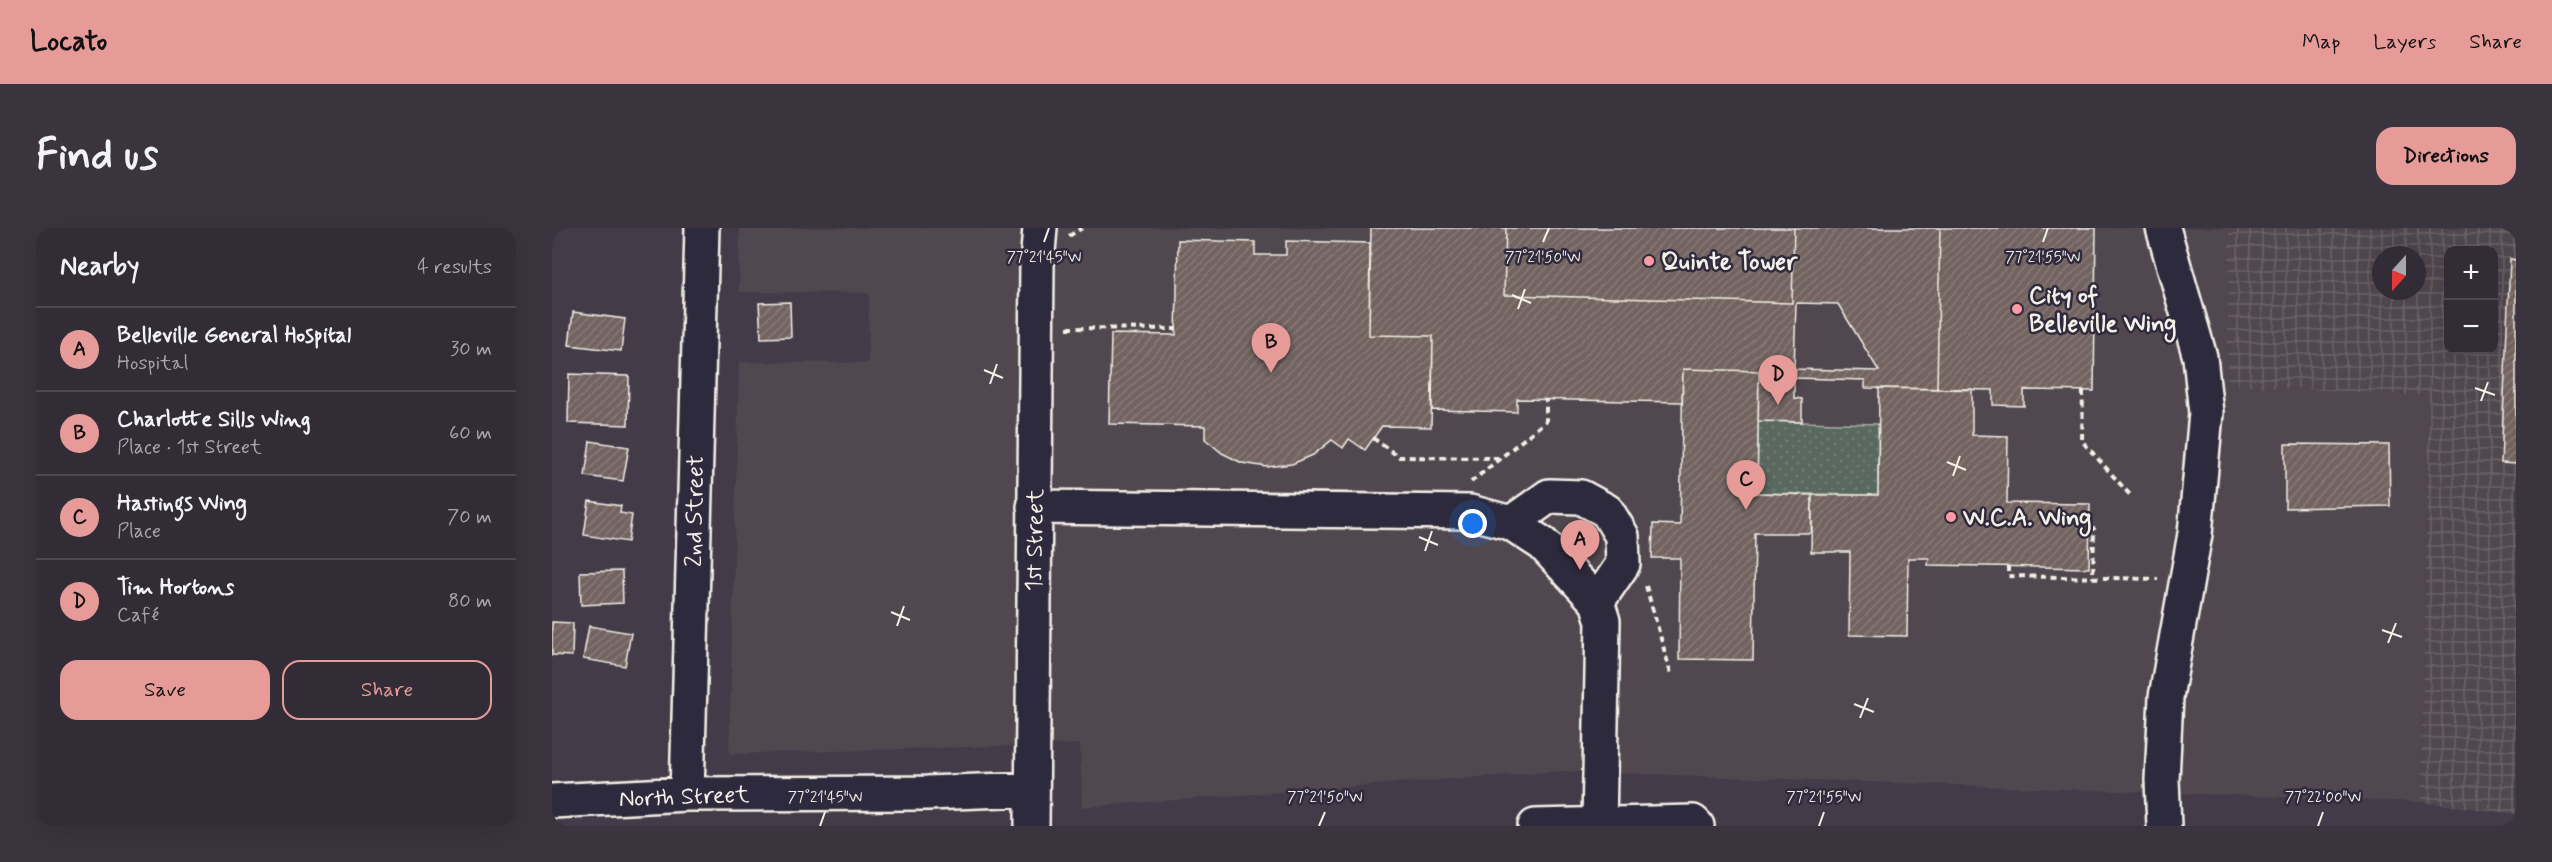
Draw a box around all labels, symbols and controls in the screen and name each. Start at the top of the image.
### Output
text: Locato [30,24,107,61]
text: Map [2302,28,2340,56]
text: Layers [2373,28,2436,56]
text: Share [2469,28,2522,56]
button: Directions [2376,127,2516,185]
text: Find us [36,129,158,184]
north arrow [2372,246,2426,300]
map controls [2444,246,2498,354]
button: + [2444,246,2498,300]
place label: Quinte Tower [1661,247,1798,278]
text: 77°21'45"W [1007,248,1081,268]
text: 77°21'50"W [1505,248,1581,268]
text: 77°21'55"W [2006,248,2080,268]
text: Nearby [60,250,139,284]
text: 4 results [417,254,492,281]
marker: Quinte Tower [1642,254,1656,268]
place label: City of Belleville Wing [2029,281,2176,343]
button: − [2444,300,2498,354]
marker: City of Belleville Wing [2010,302,2024,316]
text: Belleville General Hospital [117,322,351,350]
pin: B [1252,324,1290,373]
text: A [73,336,86,363]
text: 30 m [450,336,492,363]
text: Hospital [117,350,188,377]
pin: D [1758,356,1798,405]
text: Charlotte Sills Wing [117,406,311,434]
text: B [73,420,86,447]
text: 60 m [449,420,492,447]
text: Place · 1st Street [117,434,262,461]
street label: 2nd Street [679,455,712,567]
pin: C [1726,460,1766,510]
street label: 1st Street [1019,489,1052,592]
text: Hastings Wing [117,490,247,518]
place label: W.C.A. Wing [1962,503,2091,537]
text: C [72,504,87,531]
text: 70 m [447,504,492,531]
your location [1458,509,1487,538]
marker: W.C.A. Wing [1944,510,1958,524]
text: Place [117,518,161,545]
pin: A [1560,520,1600,570]
text: Tim Hortons [117,574,234,602]
text: D [73,588,86,615]
text: 80 m [448,588,492,615]
text: Café [117,602,159,629]
button: Save [60,660,270,720]
button: Share [282,660,492,720]
street label: North Street [618,780,750,815]
text: 77°21'45"W [788,788,862,808]
text: 77°21'50"W [1287,788,1363,808]
text: 77°21'55"W [1787,788,1861,808]
text: 77°22'00"W [2285,788,2361,808]

